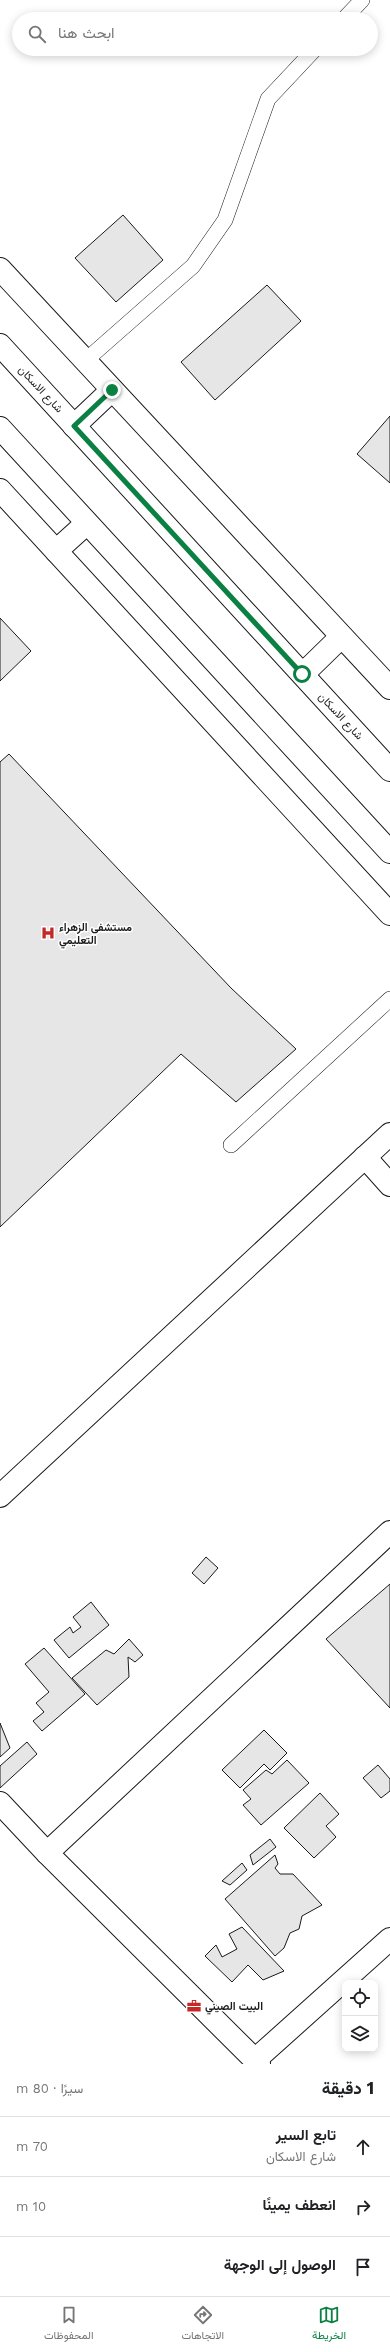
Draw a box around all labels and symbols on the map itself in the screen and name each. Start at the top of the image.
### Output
street label: شارع الاسكان [15,363,66,416]
route end [103,381,121,399]
route start [293,665,311,683]
street label: شارع الاسكان [315,690,366,743]
place label: مستشفى الزهراء التعليمي [59,921,132,949]
hospital icon: مستشفى الزهراء التعليمي [40,925,56,941]
office icon: البيت الصيني [186,1998,202,2014]
place label: البيت الصيني [205,2000,263,2015]

